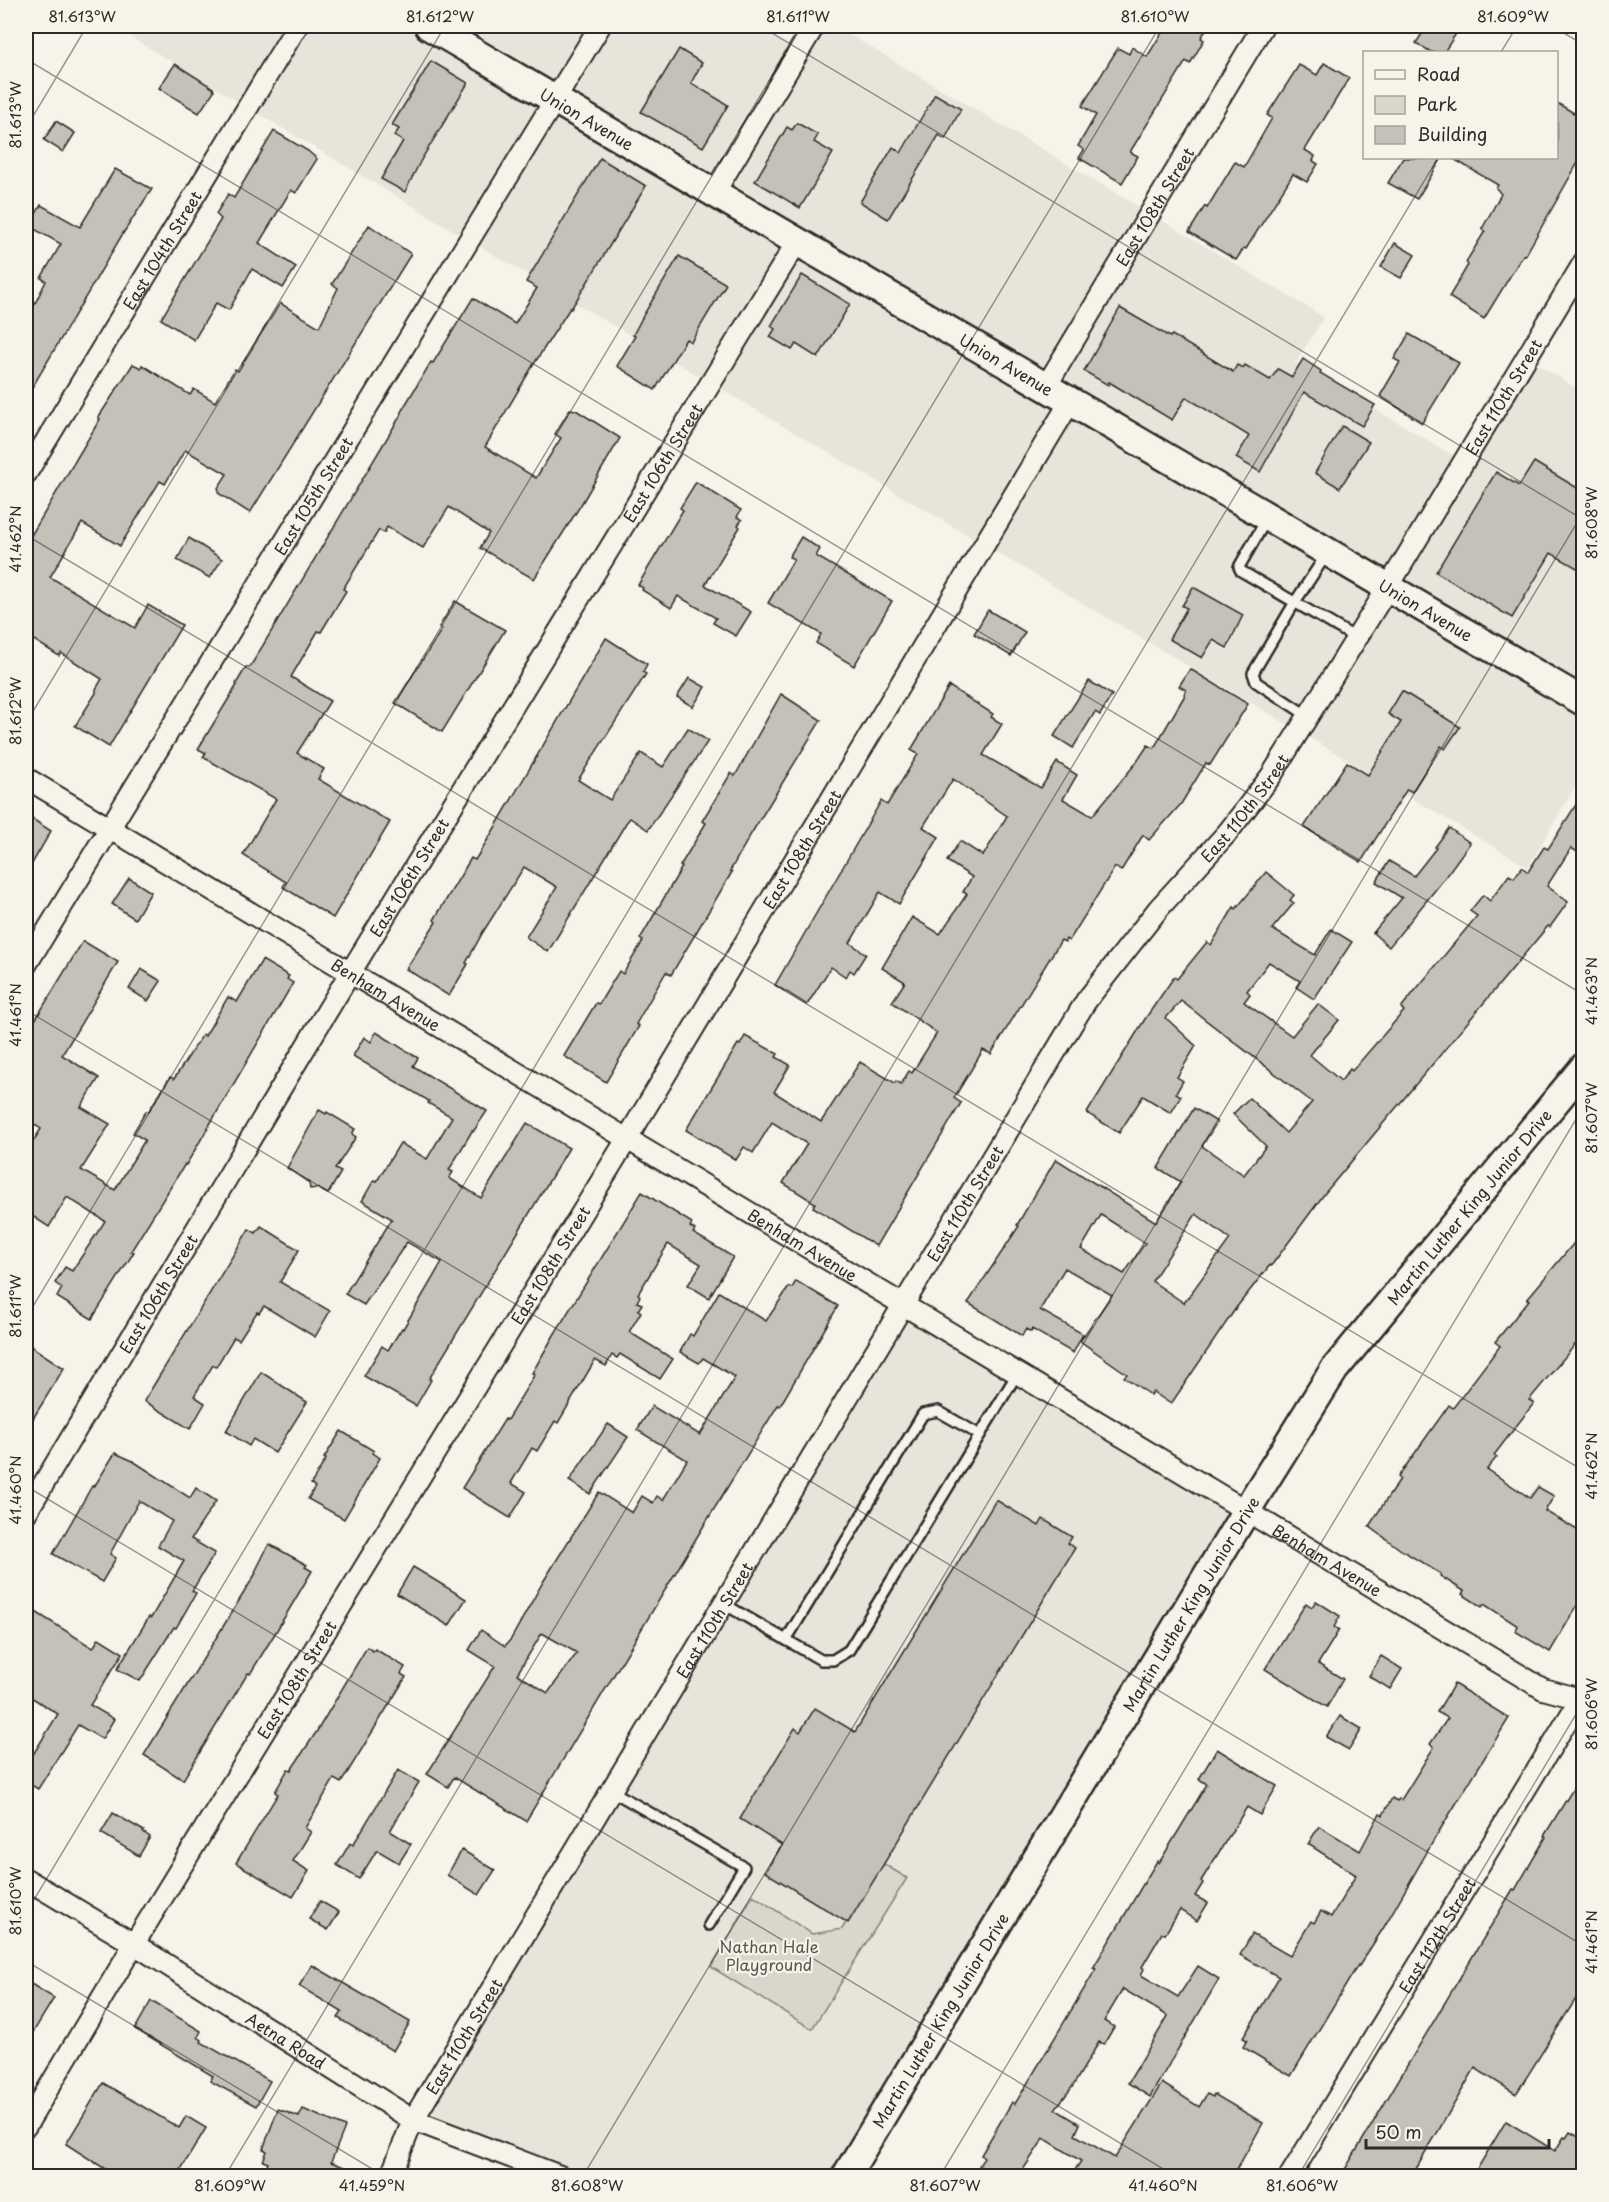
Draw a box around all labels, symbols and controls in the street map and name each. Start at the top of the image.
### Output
text: 81.613°W [48,4,116,27]
text: 81.612°W [406,4,475,27]
text: 81.611°W [766,4,831,27]
text: 81.610°W [1121,4,1190,27]
text: 81.609°W [1477,4,1550,27]
legend [1363,51,1558,159]
text: Road [1417,60,1461,87]
text: 81.613°W [3,81,26,149]
street label: Union Avenue [535,81,639,156]
text: Park [1417,90,1457,117]
text: Building [1417,120,1487,147]
street label: East 108th Street [1109,142,1200,270]
street label: East 104th Street [116,185,207,314]
street label: Union Avenue [955,327,1058,401]
street label: East 110th Street [1459,334,1547,459]
street label: East 106th Street [617,398,708,527]
street label: East 105th Street [267,432,358,559]
text: 81.608°W [1579,486,1602,559]
text: 41.462°N [3,505,26,573]
street label: Union Avenue [1374,572,1478,647]
text: 81.612°W [3,676,26,745]
street label: East 110th Street [1195,749,1294,867]
street label: East 108th Street [756,785,847,913]
street label: East 106th Street [363,813,454,941]
street label: Benham Avenue [327,952,446,1037]
text: 41.463°N [1579,957,1602,1025]
text: 41.461°N [3,983,26,1047]
text: 81.607°W [1579,1082,1602,1154]
street label: Martin Luther King Junior Drive [1381,1104,1557,1310]
street label: East 110th Street [920,1140,1009,1266]
street label: East 108th Street [504,1201,596,1329]
street label: Benham Avenue [743,1202,862,1287]
street label: East 106th Street [113,1229,203,1358]
text: 81.611°W [3,1273,26,1338]
text: 41.462°N [1579,1432,1602,1500]
text: 41.460°N [3,1455,26,1525]
street label: Martin Luther King Junior Drive [1116,1491,1264,1716]
street label: Benham Avenue [1268,1517,1387,1602]
street label: East 110th Street [670,1557,758,1682]
street label: East 108th Street [251,1615,342,1743]
text: 81.606°W [1579,1677,1602,1750]
text: 81.610°W [3,1866,26,1935]
street label: East 112th Street [1392,1873,1481,1997]
street label: Martin Luther King Junior Drive [866,1908,1014,2132]
text: 41.461°N [1579,1910,1602,1974]
park label: Nathan Hale Playground [719,1934,819,1976]
street label: East 110th Street [419,1973,508,2099]
street label: Aetna Road [241,2006,331,2074]
scale bar [1366,2112,1549,2150]
text: 50 m [1375,2118,1422,2145]
text: 81.609°W [194,2173,267,2196]
text: 41.459°N [339,2173,405,2196]
text: 81.608°W [551,2173,624,2196]
text: 81.607°W [909,2173,981,2196]
text: 41.460°N [1128,2173,1198,2196]
text: 81.606°W [1266,2173,1339,2196]

